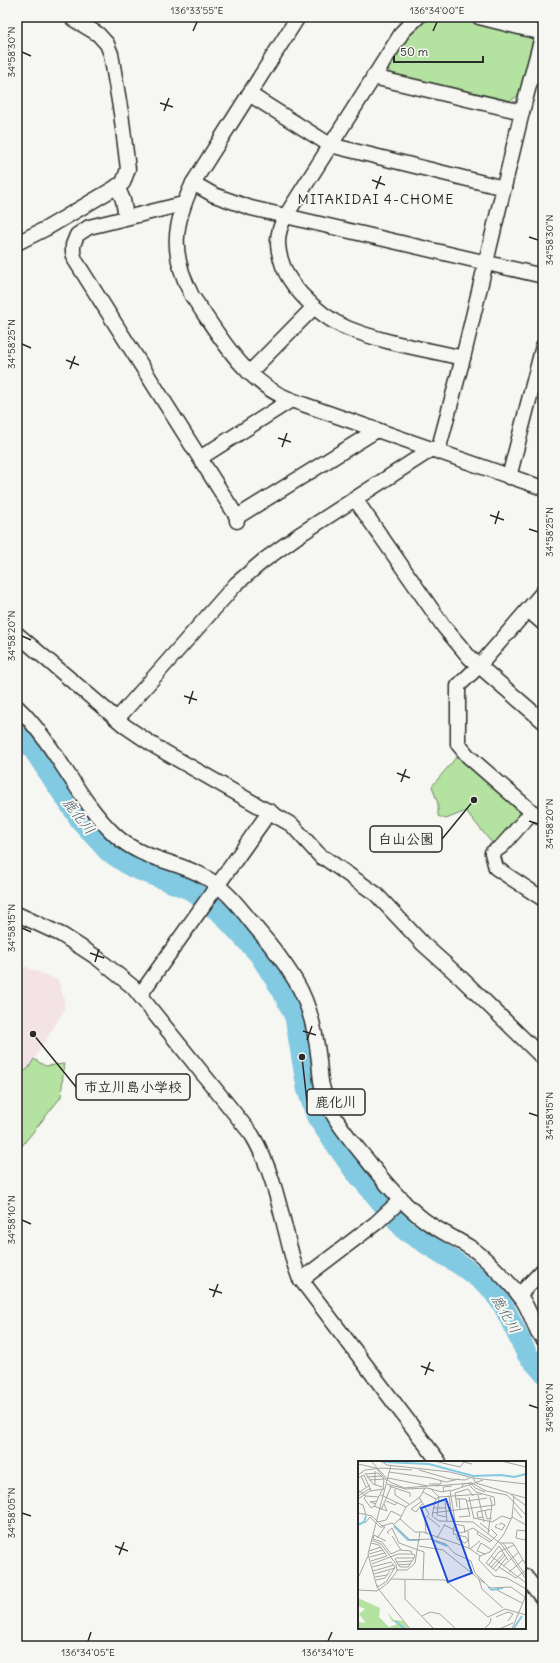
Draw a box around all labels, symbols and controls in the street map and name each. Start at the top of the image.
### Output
text: 136°33'55"E [171,4,224,17]
text: 136°34'00"E [410,4,464,17]
text: 34°58'30"N [5,27,18,77]
scale bar [394,38,483,64]
text: 50 m [400,44,429,59]
district label: MITAKIDAI 4-CHOME [298,190,454,208]
text: 34°58'30"N [543,215,556,265]
text: 34°58'25"N [5,319,18,369]
text: 34°58'25"N [543,507,556,557]
text: 34°58'20"N [5,611,18,661]
water label: 鹿化川 [59,794,99,838]
text: 34°58'20"N [543,799,556,849]
callout: 白山公園 [370,826,442,852]
text: 白山公園 [378,830,434,848]
text: 34°58'15"N [5,904,18,952]
callout: 市立川島小学校 [76,1074,190,1100]
text: 市立川島小学校 [84,1078,182,1096]
callout: 鹿化川 [307,1089,365,1115]
text: 34°58'15"N [543,1092,556,1140]
text: 鹿化川 [315,1093,357,1111]
text: 34°58'10"N [5,1195,18,1245]
water label: 鹿化川 [488,1291,524,1337]
text: 34°58'10"N [543,1383,556,1433]
inset map [358,1461,526,1629]
text: 34°58'05"N [5,1488,18,1538]
text: 136°34'05"E [61,1646,115,1659]
text: 136°34'10"E [302,1646,354,1659]

